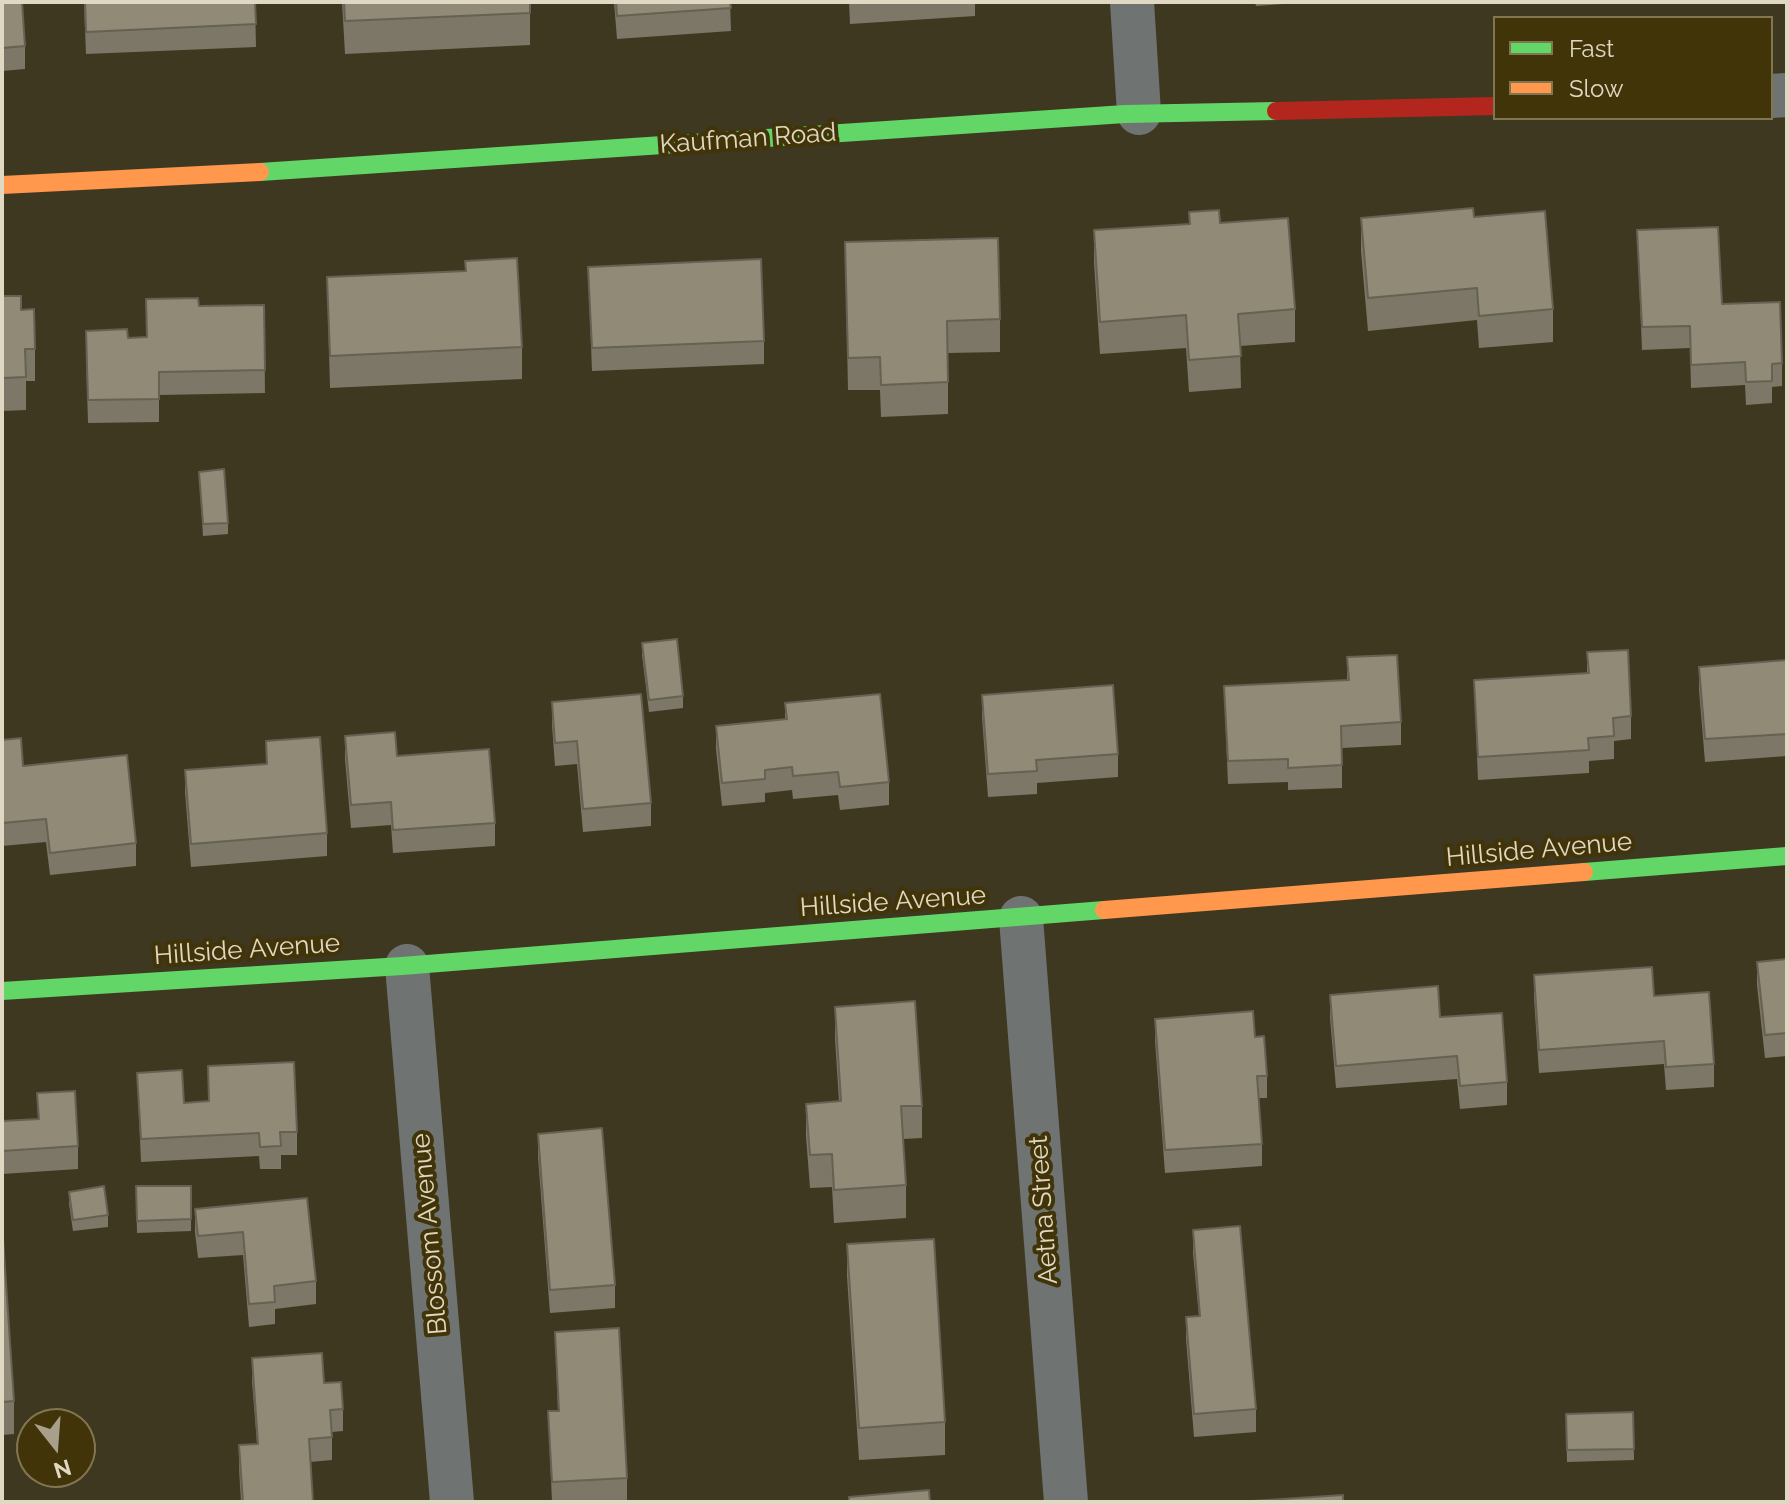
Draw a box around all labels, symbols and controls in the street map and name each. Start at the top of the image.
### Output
legend [1493,16,1773,120]
text: Fast [1569,34,1614,63]
text: Slow [1569,74,1623,103]
street label: Kaufman Road [659,117,837,161]
street label: Hillside Avenue [1445,826,1633,874]
street label: Hillside Avenue [799,880,987,924]
street label: Hillside Avenue [153,928,341,972]
street label: Blossom Avenue [406,1132,454,1336]
street label: Aetna Street [1023,1135,1065,1285]
north arrow [16,1408,96,1488]
text: N [51,1454,74,1484]

